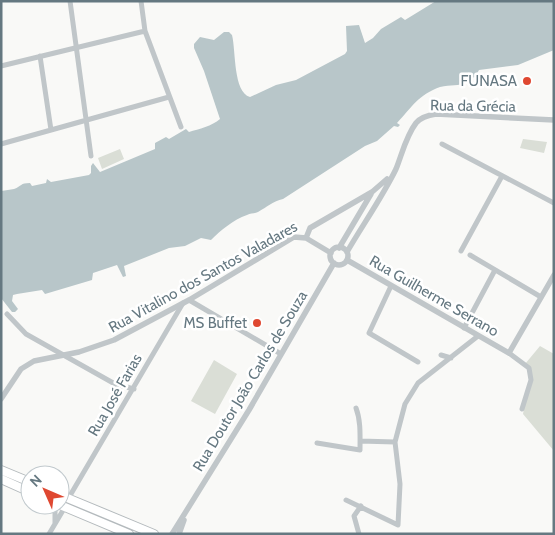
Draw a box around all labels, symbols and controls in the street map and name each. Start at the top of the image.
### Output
place label: FUNASA [460,72,518,90]
marker: FUNASA [521,75,533,87]
street label: Rua da Grécia [430,96,517,116]
street label: Rua Vitalino dos Santos Valadares [106,218,300,336]
street label: Rua Guilherme Serrano [366,252,502,340]
street label: Rua Doutor João Carlos de Souza [189,287,311,474]
place label: MS Buffet [183,314,247,332]
marker: MS Buffet [251,317,263,329]
street label: Rua José Farias [84,351,146,439]
north arrow [20,465,70,515]
text: N [26,471,46,491]

